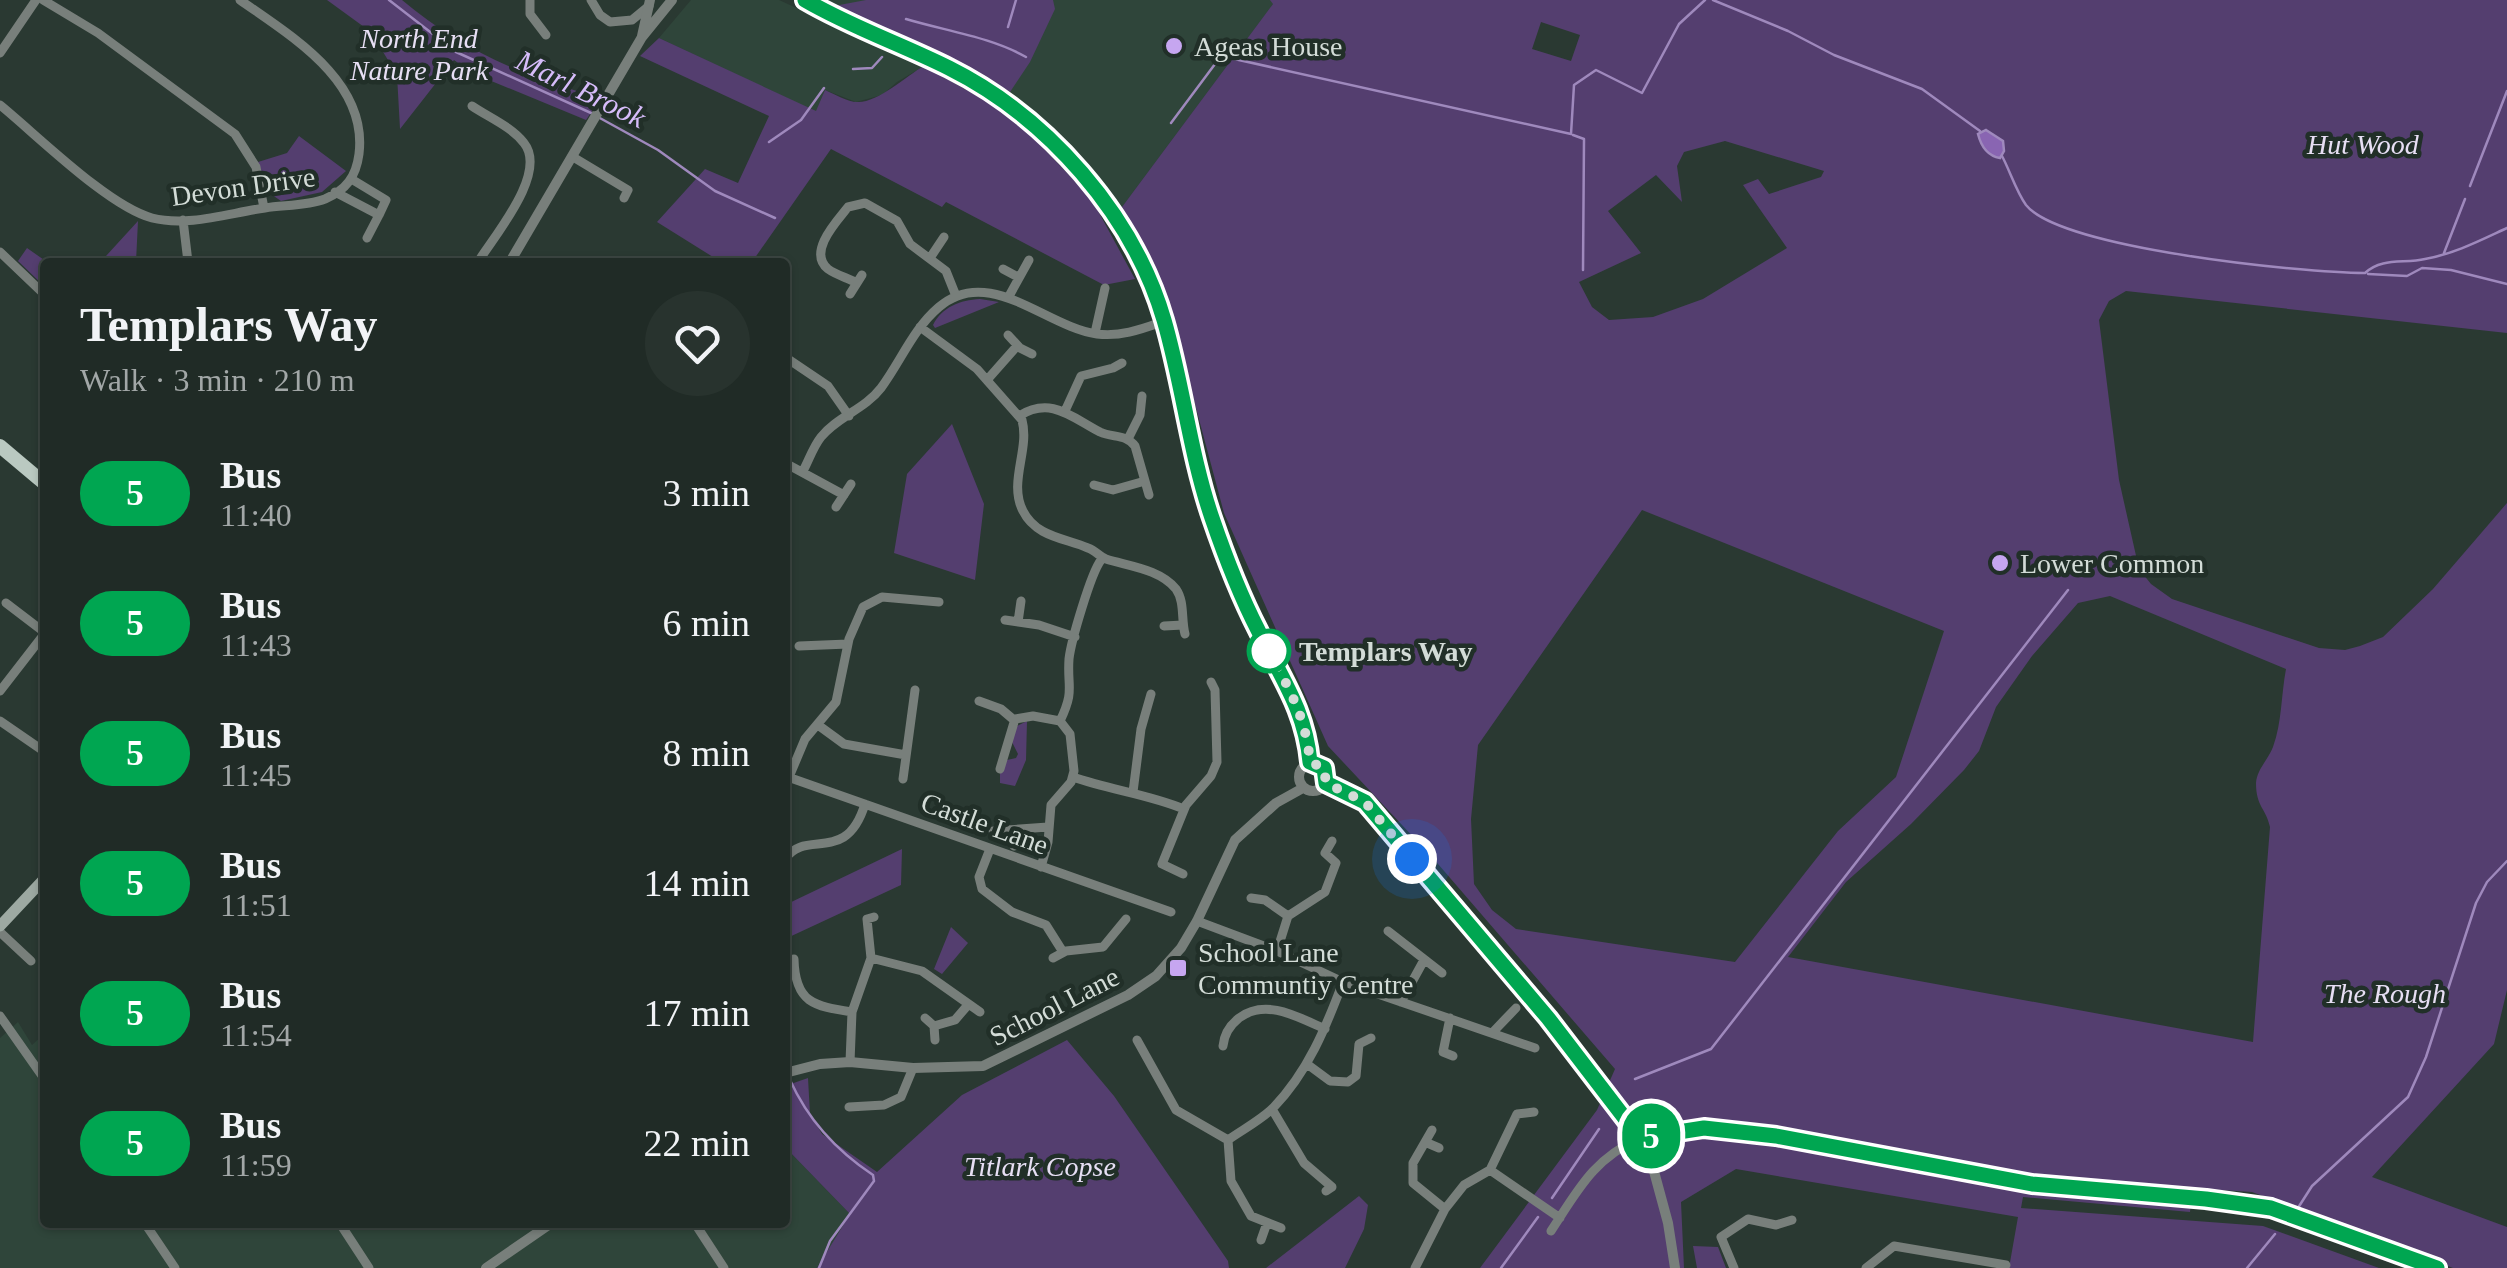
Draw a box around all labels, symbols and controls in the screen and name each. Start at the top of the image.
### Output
park label: North End Nature Park [349,23,489,86]
place label: Ageas House [1194,31,1343,62]
marker: Ageas House [1163,35,1185,57]
water label: Marl Brook [510,43,652,134]
park label: Hut Wood [2306,129,2420,160]
street label: Devon Drive [169,161,317,212]
button: heart [645,291,750,396]
text: Templars Way [80,298,377,351]
text: Walk · 3 min · 210 m [80,362,355,398]
text: Bus [220,454,281,496]
text: 3 min [662,472,750,514]
text: 5 [126,474,144,513]
text: 11:40 [220,497,292,533]
place label: Lower Common [2020,548,2204,579]
marker: Lower Common [1989,552,2011,574]
text: Bus [220,584,281,626]
text: 6 min [662,602,750,644]
text: 5 [126,604,144,643]
text: 11:43 [220,627,292,663]
marker: Templars Way [1248,630,1290,672]
place label: Templars Way [1299,636,1472,667]
text: Bus [220,714,281,756]
text: 8 min [662,732,750,774]
text: 5 [126,734,144,773]
text: 11:45 [220,757,292,793]
street label: Castle Lane [917,786,1053,861]
your location [1387,834,1437,884]
text: Bus [220,844,281,886]
text: 14 min [643,862,750,904]
text: 5 [126,864,144,903]
text: 11:51 [220,887,292,923]
place label: School Lane Communtiy Centre [1198,937,1413,1000]
marker: School Lane Communtiy Centre [1167,957,1189,979]
street label: School Lane [984,961,1124,1052]
text: Bus [220,974,281,1016]
park label: The Rough [2324,978,2446,1009]
text: 17 min [643,992,750,1034]
text: 5 [126,994,144,1033]
text: 11:54 [220,1017,292,1053]
text: Bus [220,1104,281,1146]
line badge: 5 [1618,1104,1684,1168]
text: 5 [1642,1117,1660,1156]
text: 22 min [643,1122,750,1164]
text: 5 [126,1124,144,1163]
text: 11:59 [220,1147,292,1183]
park label: Titlark Copse [964,1151,1116,1182]

